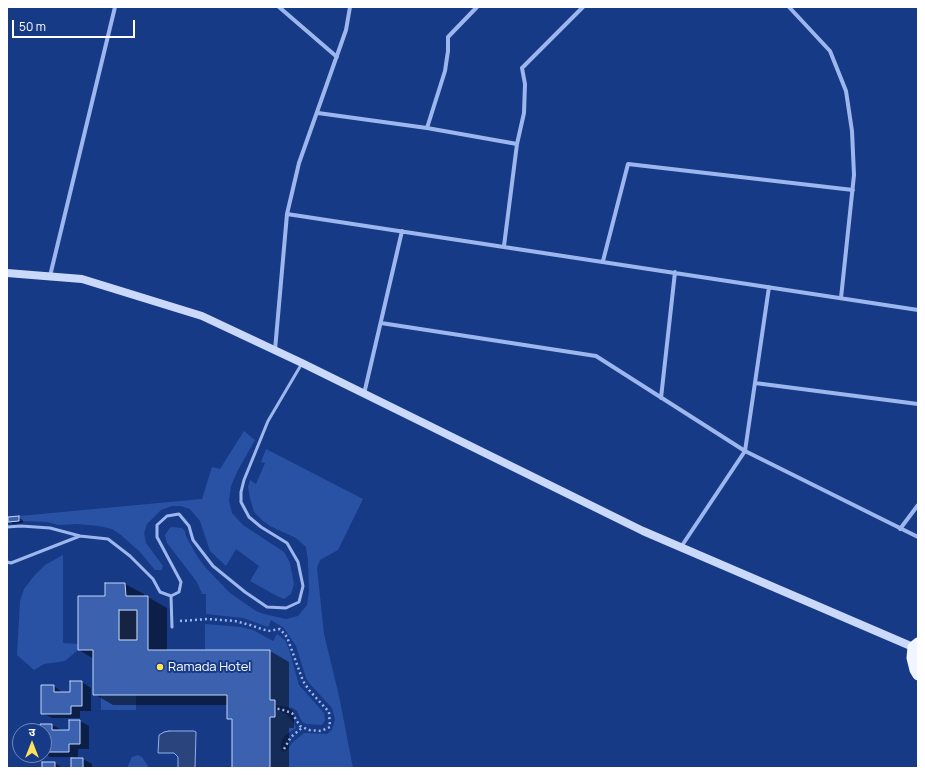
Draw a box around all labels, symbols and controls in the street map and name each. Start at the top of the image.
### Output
scale bar [14,12,137,38]
text: 50 m [19,18,46,35]
place label: Ramada Hotel [168,659,251,675]
marker: Ramada Hotel [155,662,165,672]
north arrow [12,723,52,763]
text: उ [29,724,35,739]

